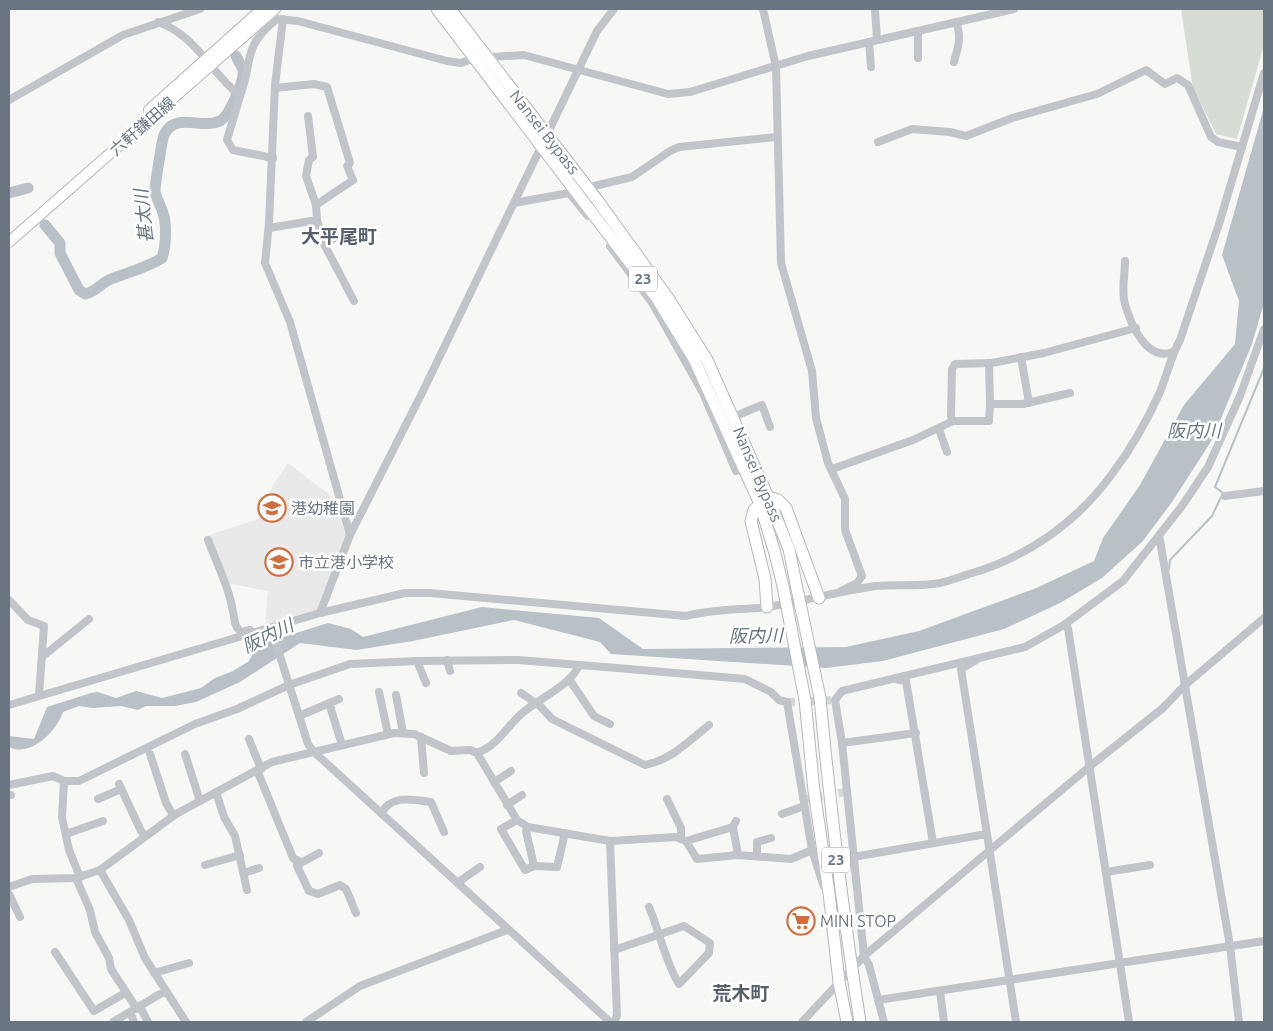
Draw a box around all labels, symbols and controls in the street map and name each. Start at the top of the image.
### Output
street label: Nansei Bypass [507,86,583,178]
street label: 六軒鎌田線 [106,93,178,159]
water label: 甚太川 [130,186,156,244]
district label: 大平尾町 [301,225,377,247]
road number: 23 [629,266,657,292]
water label: 阪内川 [1167,420,1223,440]
street label: Nansei Bypass [730,424,786,524]
school or university icon: 港幼稚園 [257,493,287,523]
place label: 港幼稚園 [291,499,355,517]
school or university icon: 市立港小学校 [264,547,294,577]
place label: 市立港小学校 [298,553,394,571]
water label: 阪内川 [239,613,298,656]
water label: 阪内川 [729,624,785,645]
road number: 23 [822,848,850,872]
supermarket icon: MINI STOP [786,906,816,936]
place label: MINI STOP [820,912,896,930]
district label: 荒木町 [712,982,770,1004]

